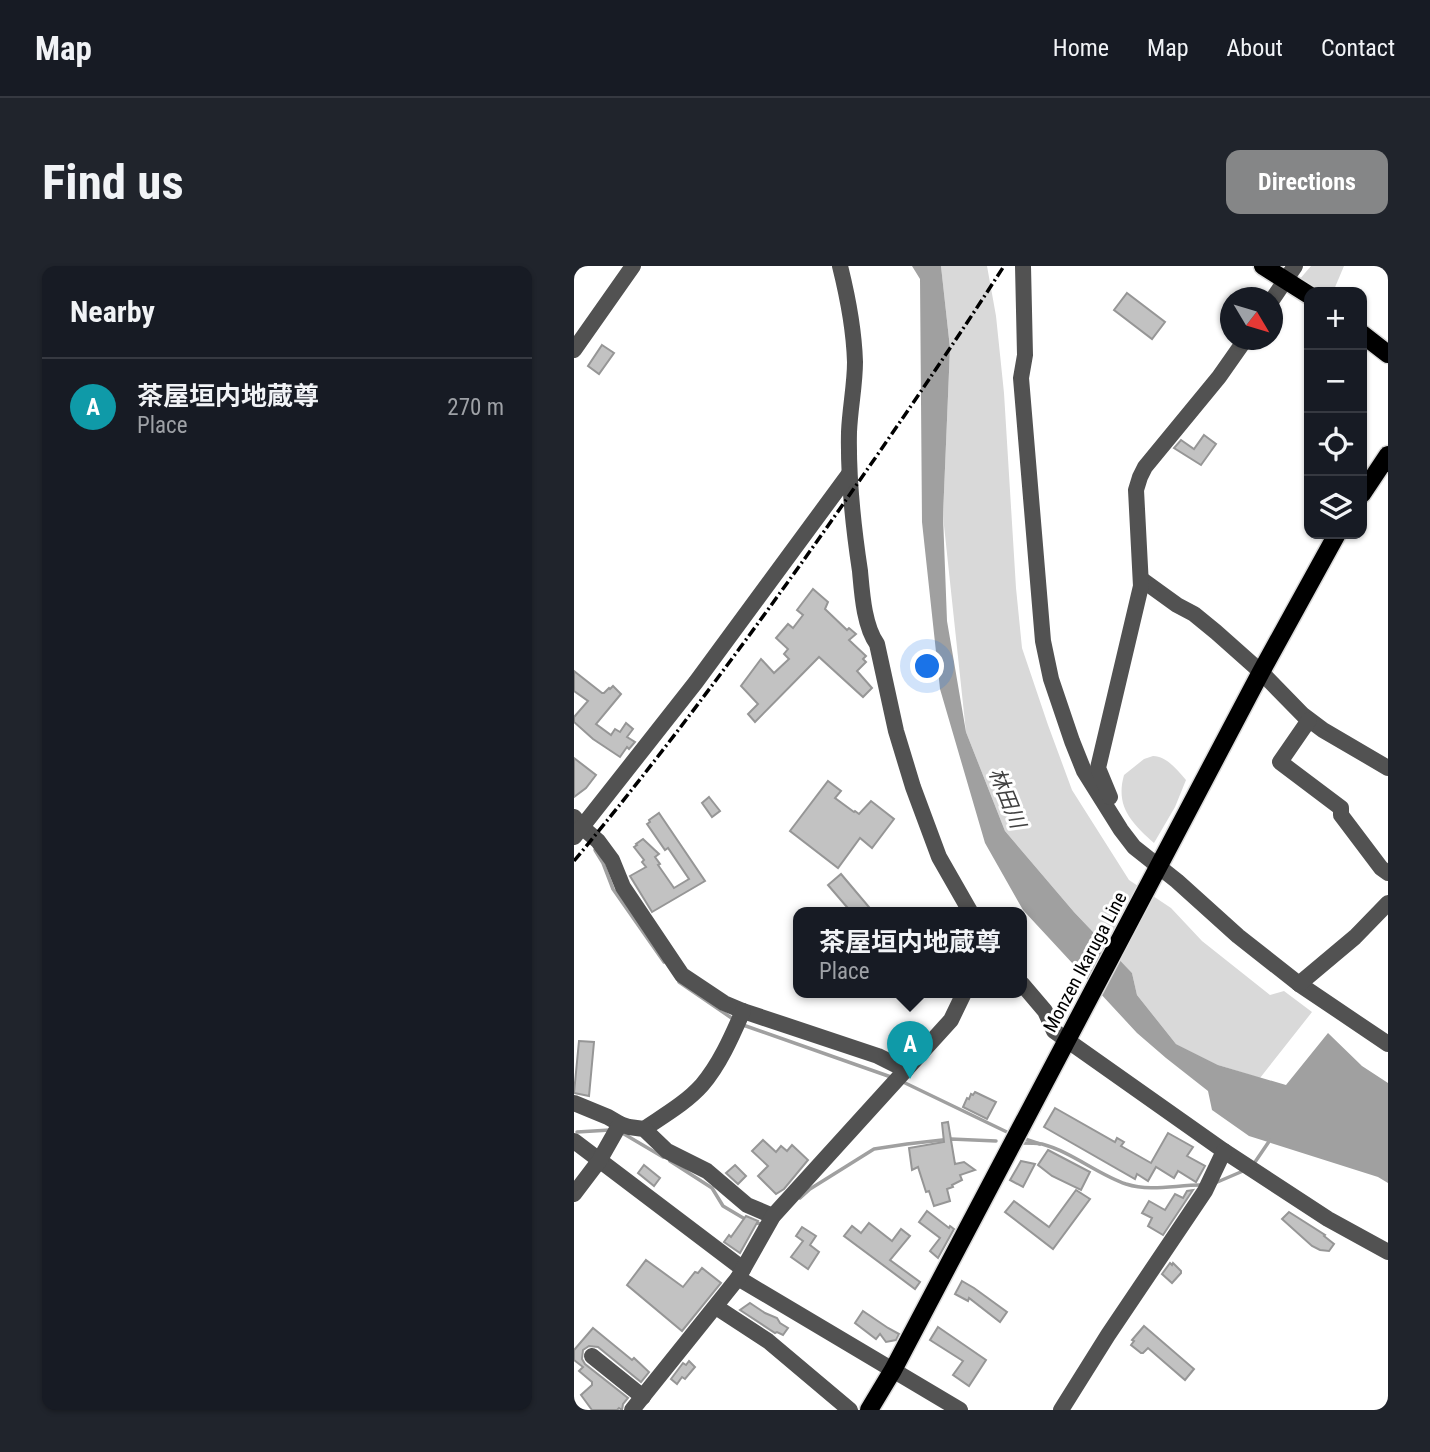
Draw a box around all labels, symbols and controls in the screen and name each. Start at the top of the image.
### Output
text: Map [35,29,92,68]
text: Home [1053,34,1109,62]
text: Map [1147,34,1189,62]
text: About [1227,34,1283,62]
text: Contact [1321,34,1395,62]
button: Directions [1226,150,1388,214]
text: Find us [42,154,184,211]
north arrow [1220,287,1283,350]
map controls [1304,287,1367,539]
button: + [1304,287,1367,350]
text: Nearby [70,294,155,329]
button: − [1304,350,1367,413]
text: 茶屋垣内地蔵尊 [137,381,319,411]
text: A [86,394,100,421]
text: 270 m [447,394,504,421]
text: Place [137,412,187,439]
button: locate [1304,413,1367,476]
button: layers [1304,476,1367,539]
your location [910,649,944,683]
water label: 林田川 [984,764,1031,834]
street label: Monzen Ikaruga Line [1038,888,1132,1036]
popup [793,907,1027,998]
text: 茶屋垣内地蔵尊 [819,927,1001,957]
text: Place [819,958,869,985]
pin: A [887,1021,933,1079]

